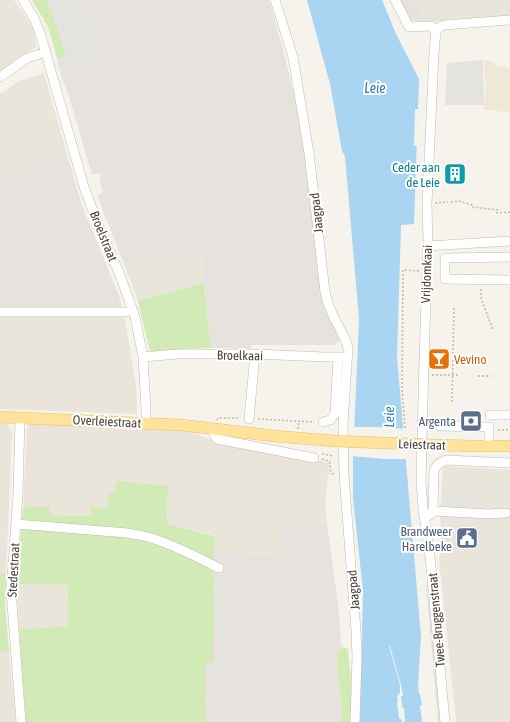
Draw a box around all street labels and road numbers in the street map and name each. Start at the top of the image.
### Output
street label: Jaagpad [307,192,326,234]
street label: Broelstraat [87,209,121,264]
street label: Vrijdomkaai [418,244,435,304]
street label: Broelkaai [217,348,263,363]
street label: Overleiestraat [72,412,142,431]
street label: Leiestraat [398,436,446,453]
street label: Stedestraat [5,542,22,598]
street label: Jaagpad [344,569,363,611]
street label: Twee-Bruggenstraat [425,572,448,668]

